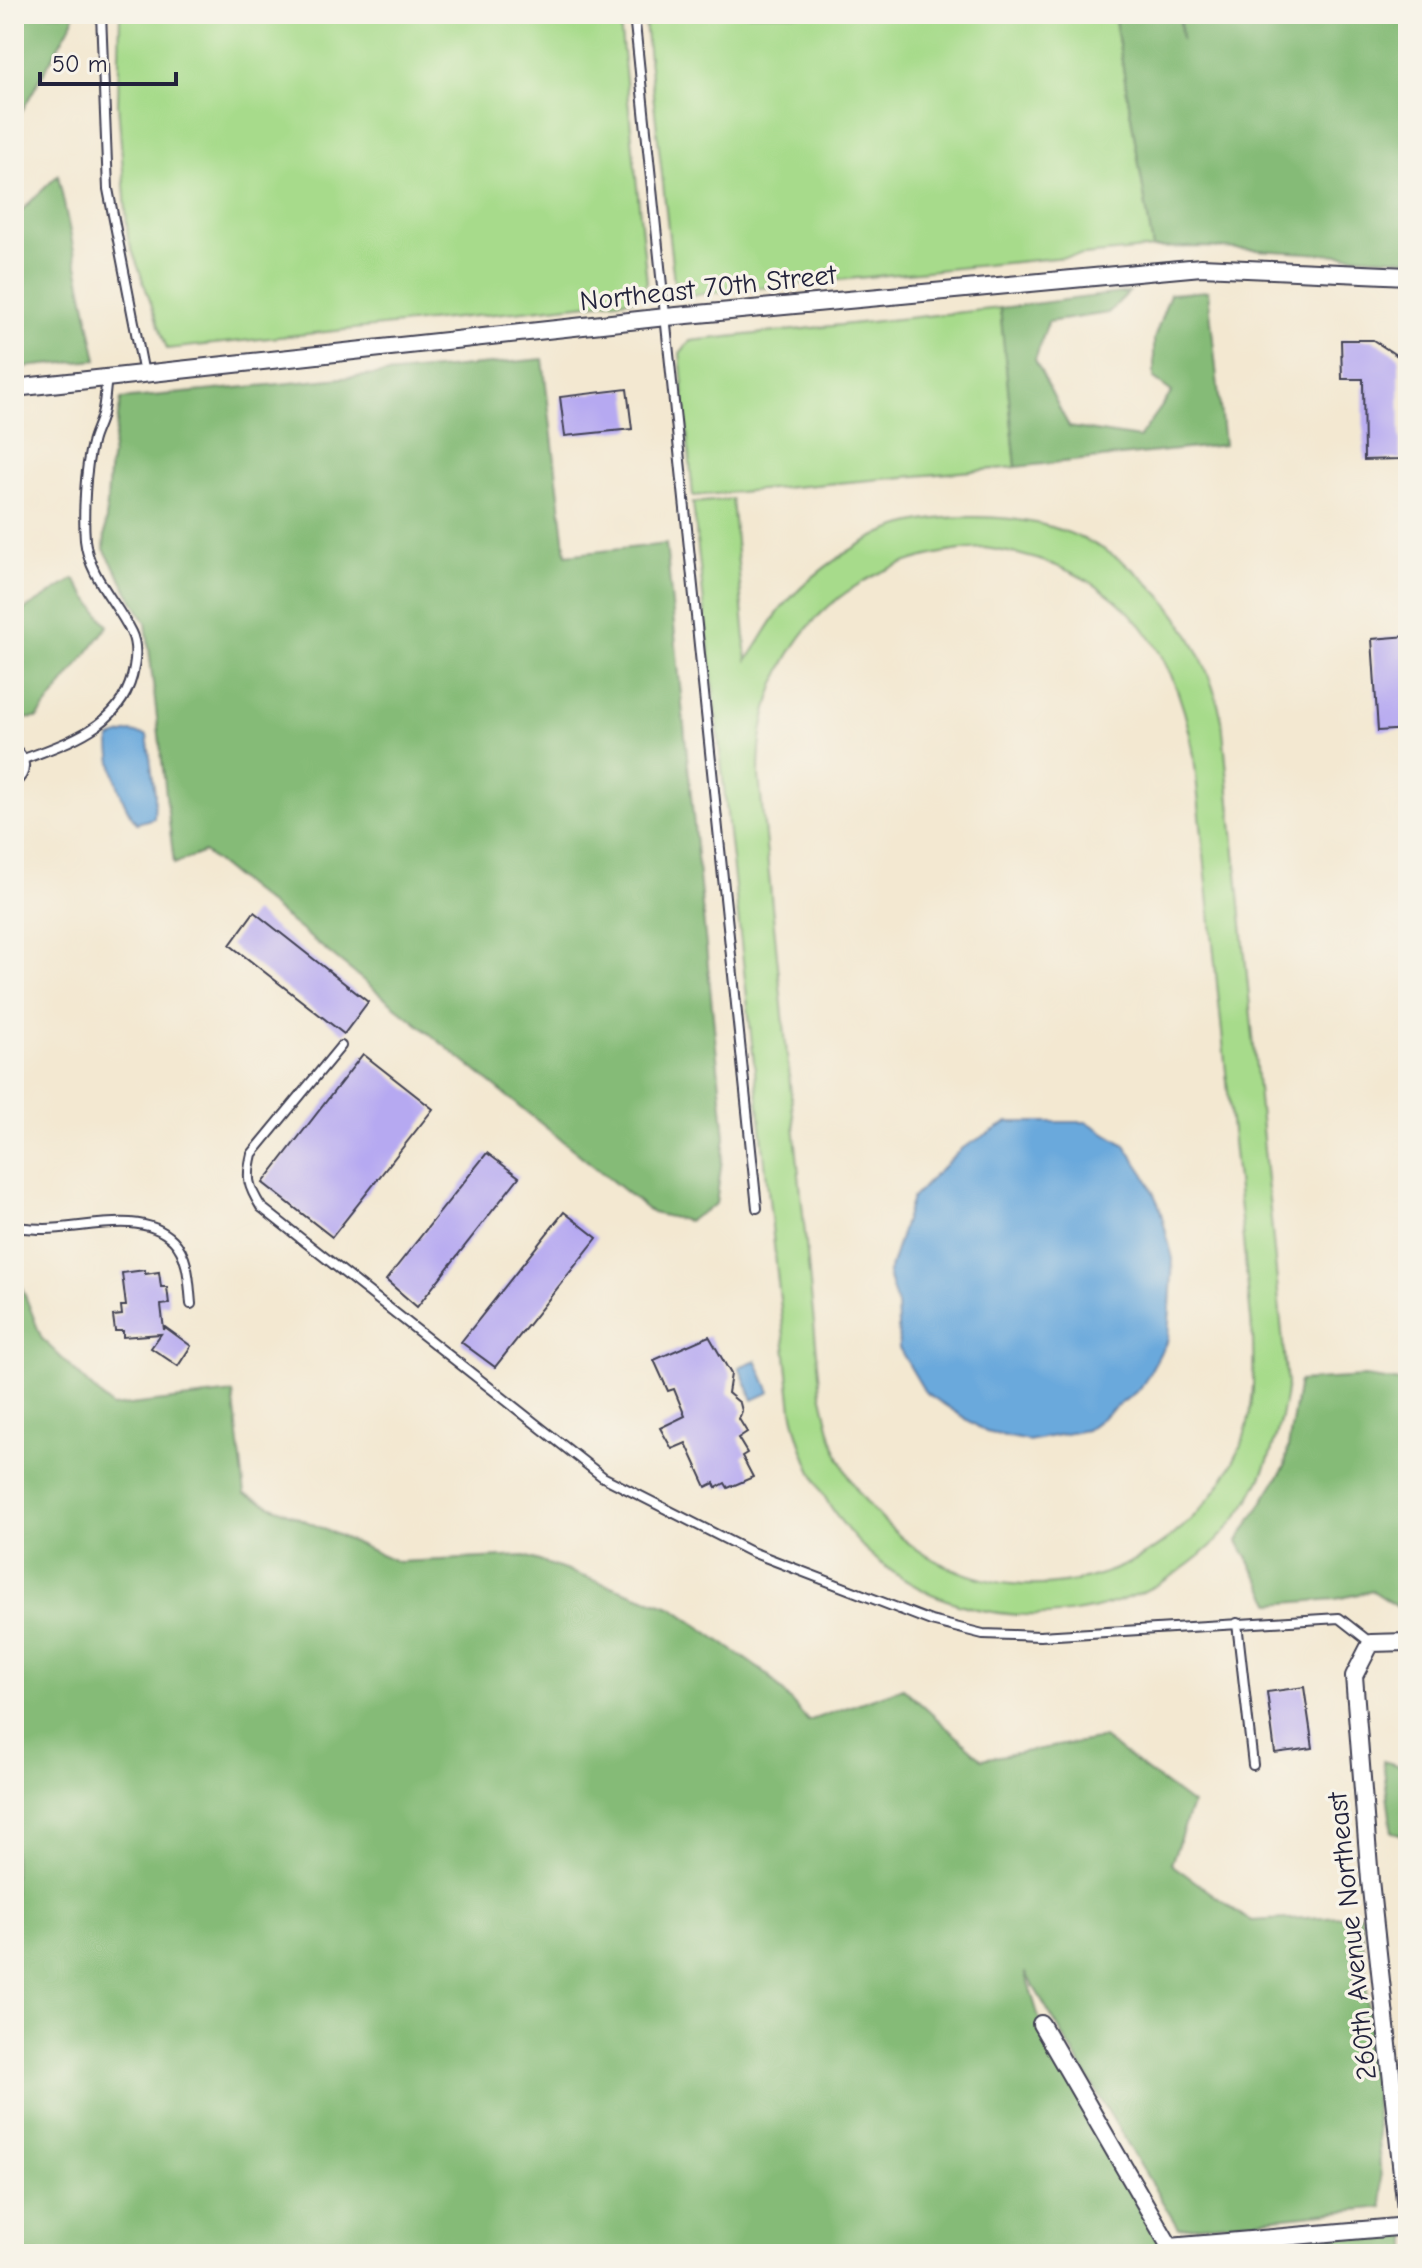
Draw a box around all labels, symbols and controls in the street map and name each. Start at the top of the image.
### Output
scale bar [40,36,176,86]
text: 50 m [52,50,108,78]
street label: Northeast 70th Street [578,259,839,317]
street label: 260th Avenue Northeast [1321,1789,1383,2082]

